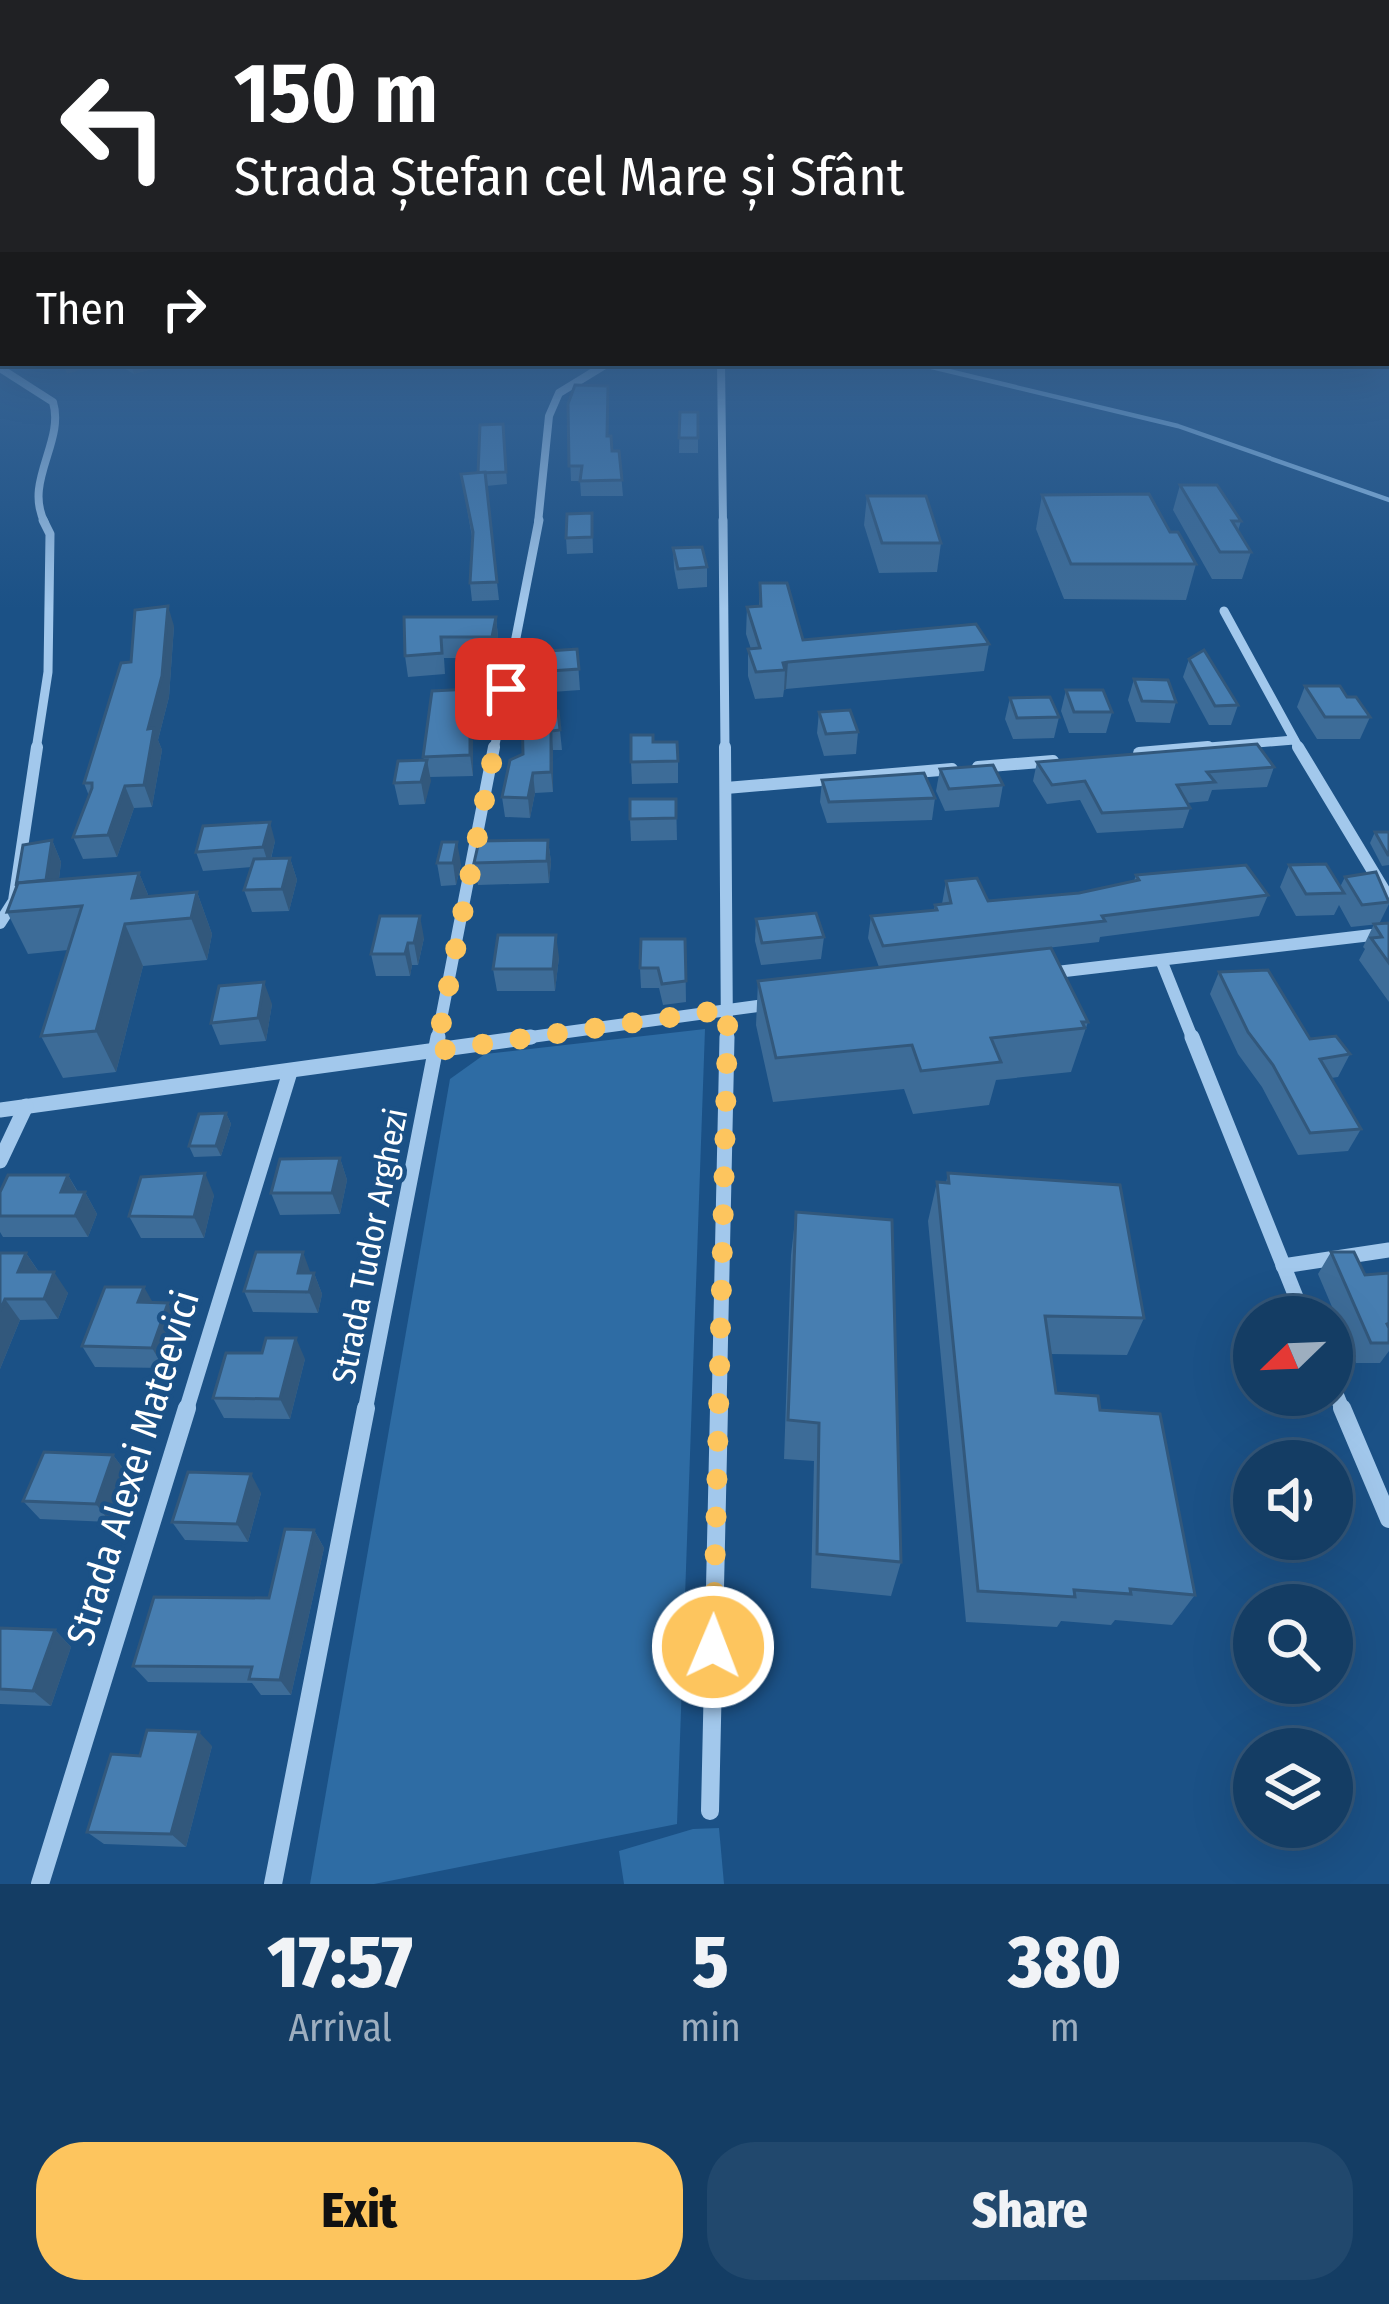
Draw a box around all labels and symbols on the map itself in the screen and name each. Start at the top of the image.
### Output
pin [455,638,557,740]
street label: Strada Tudor Arghezi [324,1105,416,1387]
street label: Strada Alexei Mateevici [57,1285,209,1651]
north arrow [1233,1296,1353,1416]
position arrow [650,1584,776,1710]

